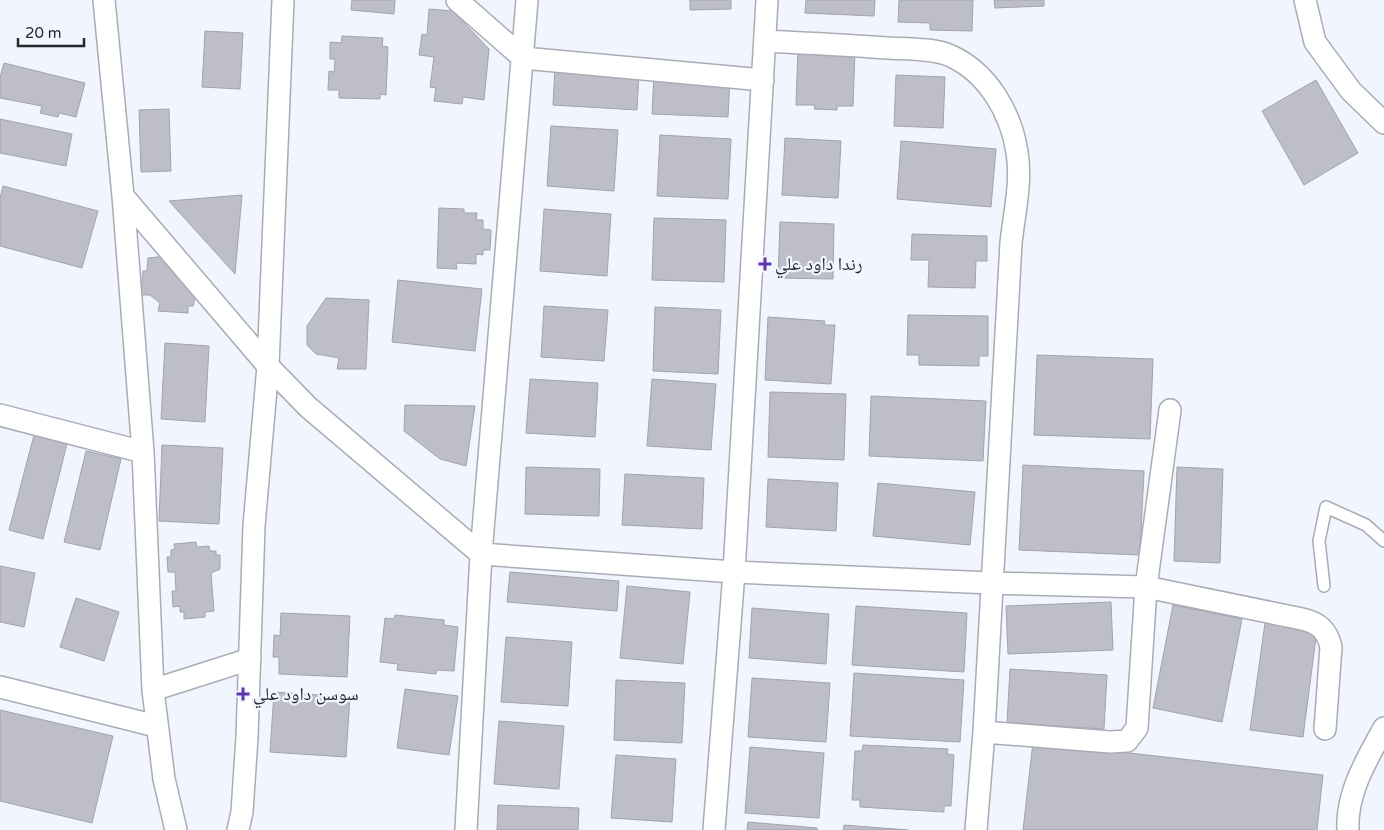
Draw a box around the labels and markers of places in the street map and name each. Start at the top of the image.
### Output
place label: رندا داود علي [775,253,863,279]
marker: رندا داود علي [759,258,771,270]
place label: سوسن داود علي [253,683,358,709]
marker: سوسن داود علي [237,688,249,700]

